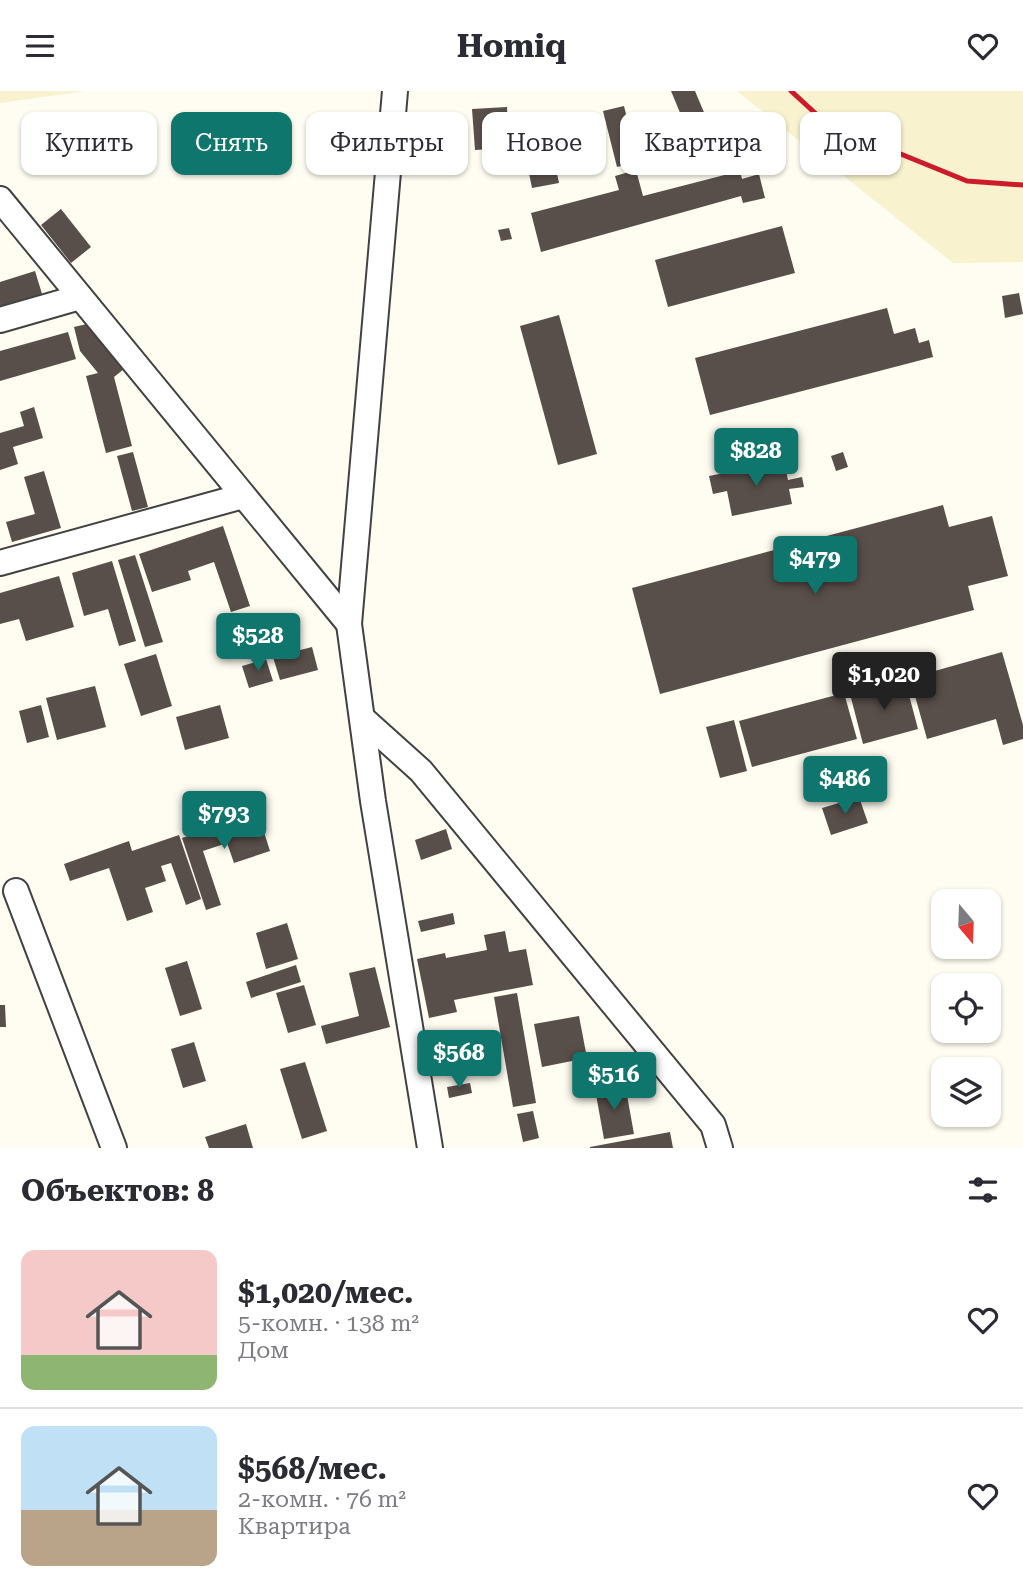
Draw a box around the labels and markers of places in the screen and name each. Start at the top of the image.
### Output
pin: $828 [715,429,797,488]
pin: $479 [774,537,856,596]
pin: $528 [217,613,299,673]
pin: $1,020 [827,653,941,712]
pin: $486 [804,757,886,816]
pin: $793 [183,791,265,851]
pin: $568 [418,1031,500,1090]
pin: $516 [573,1053,655,1112]

